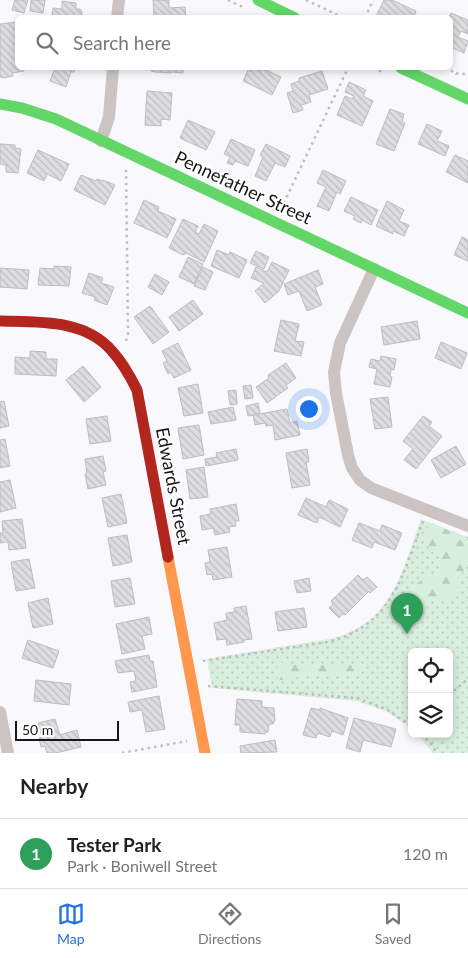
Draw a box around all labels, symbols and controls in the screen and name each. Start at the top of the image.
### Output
search box [15,15,453,70]
icon: search [33,29,61,57]
text: Search here [73,31,171,54]
street label: Pennefather Street [171,146,316,229]
your location [296,396,322,422]
street label: Edwards Street [152,425,196,547]
pin: 1 [391,593,423,634]
map controls [408,648,453,738]
button: locate [408,648,453,693]
button: layers [408,693,453,738]
scale bar [15,718,119,741]
text: 50 m [22,721,53,738]
text: Nearby [20,773,88,798]
text: Tester Park [67,833,161,856]
text: 1 [31,844,41,863]
text: 120 m [403,844,448,863]
text: Park · Boniwell Street [67,856,217,875]
tab: Map [57,900,85,947]
tab: Directions [198,900,261,947]
tab: Saved [375,900,411,947]

